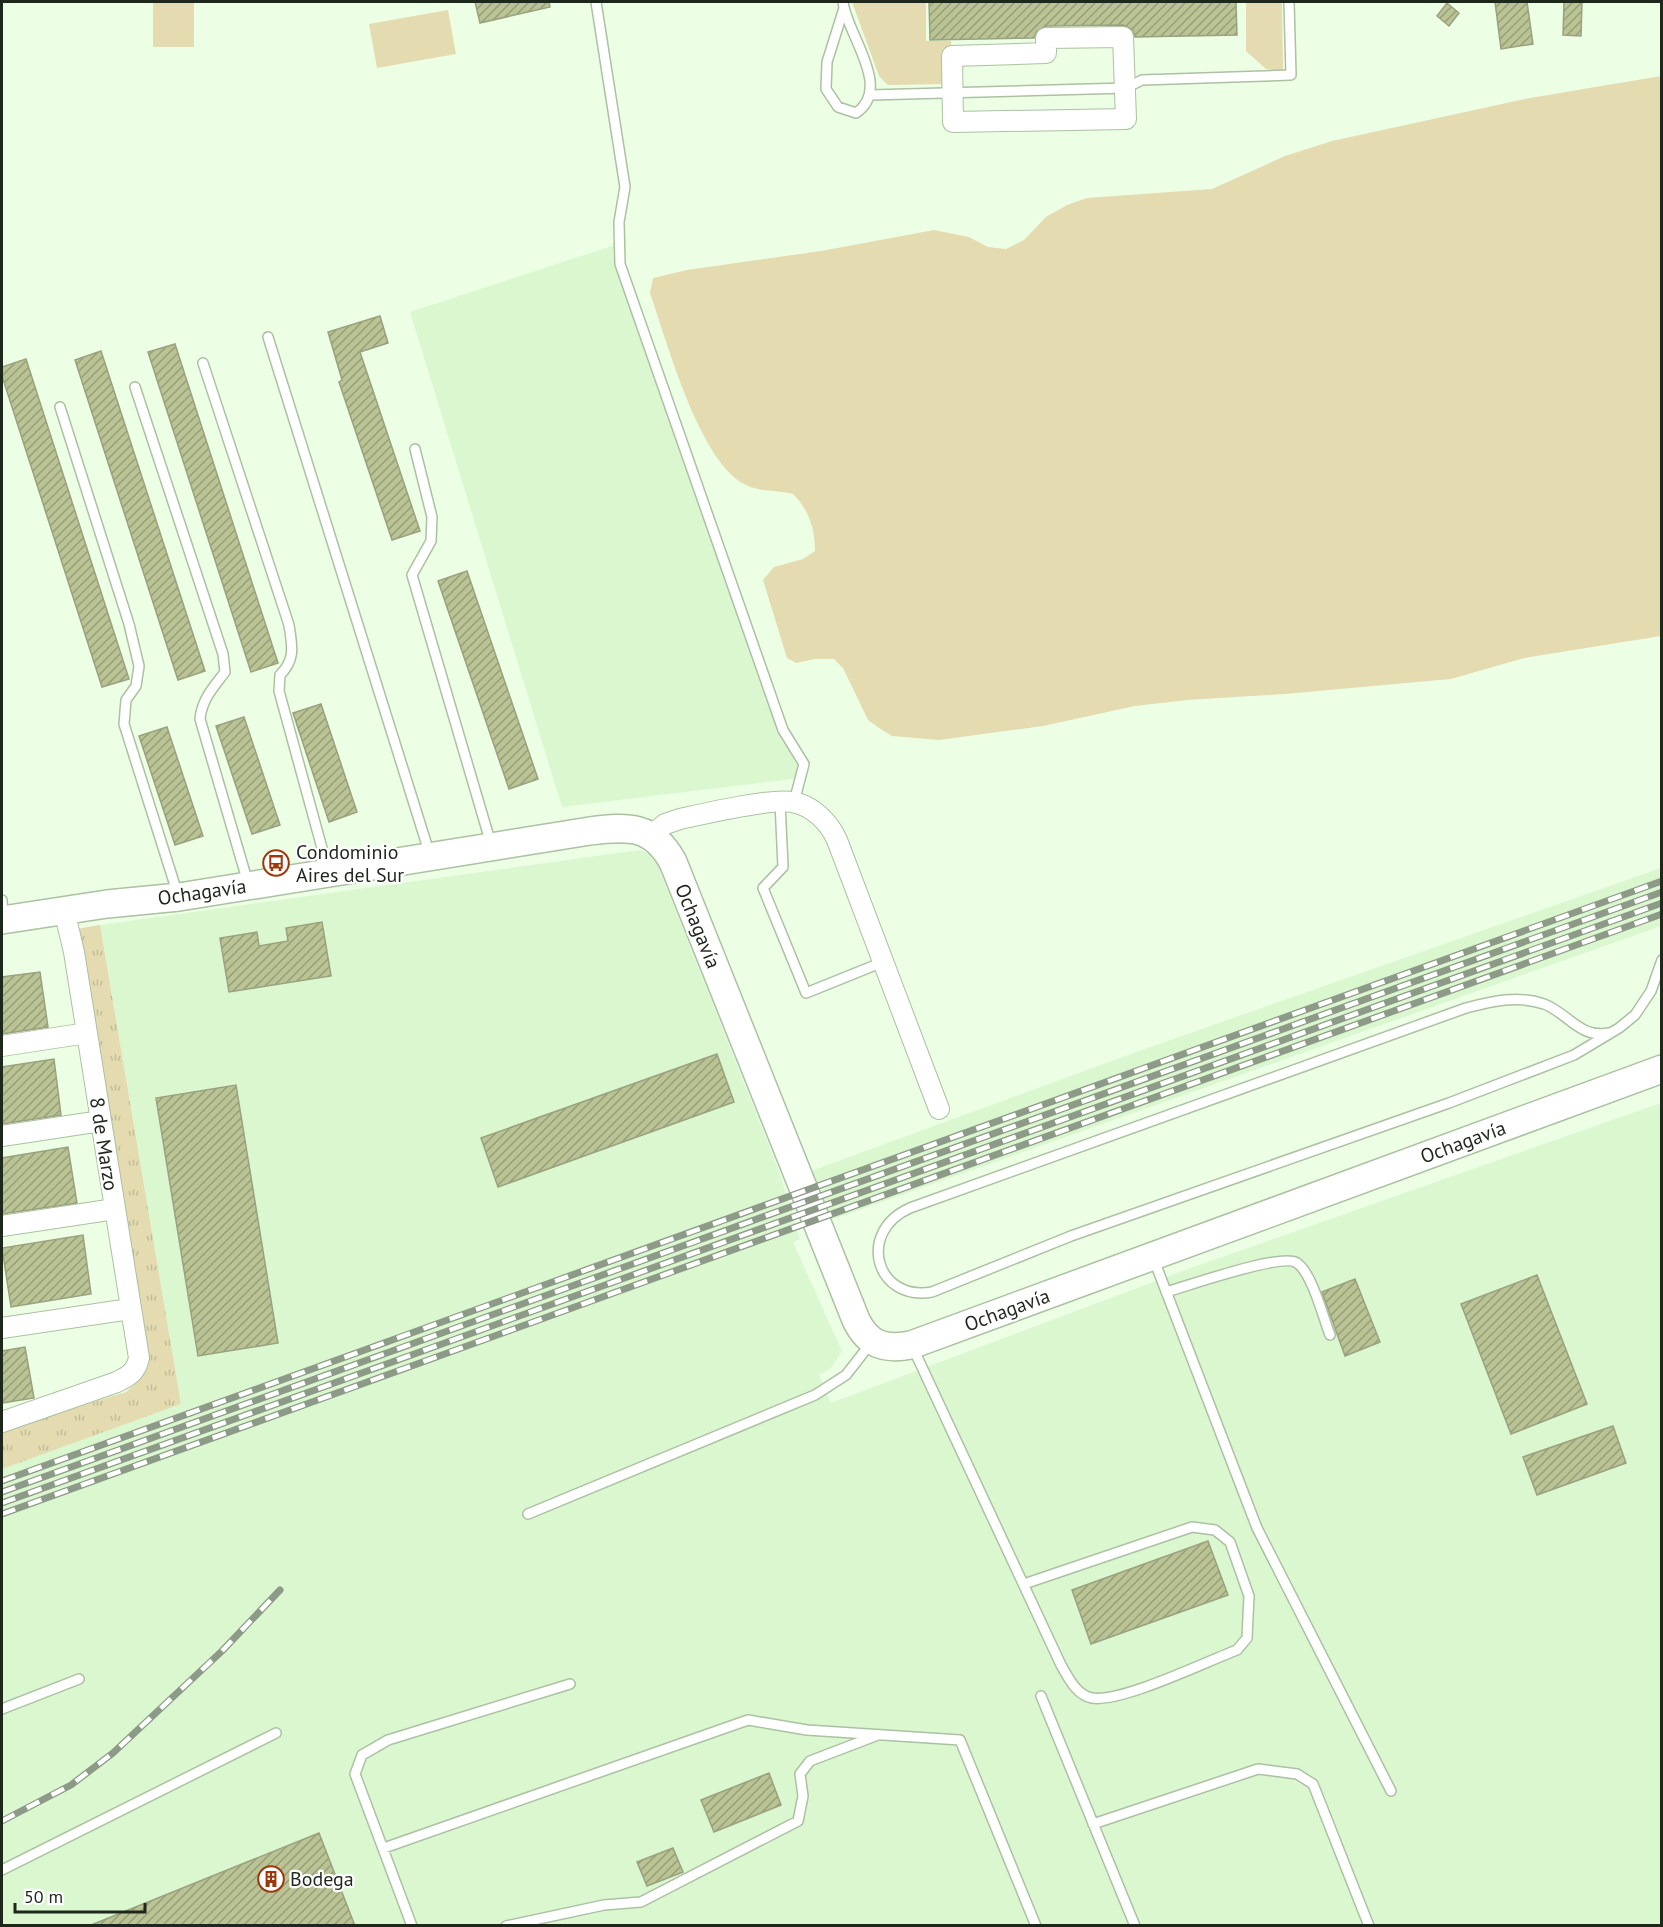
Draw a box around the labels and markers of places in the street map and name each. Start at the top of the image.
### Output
place label: Condominio Aires del Sur [296,839,404,888]
bus stop icon: Condominio Aires del Sur [261,848,291,878]
building icon: Bodega [256,1864,286,1894]
place label: Bodega [290,1866,354,1892]

